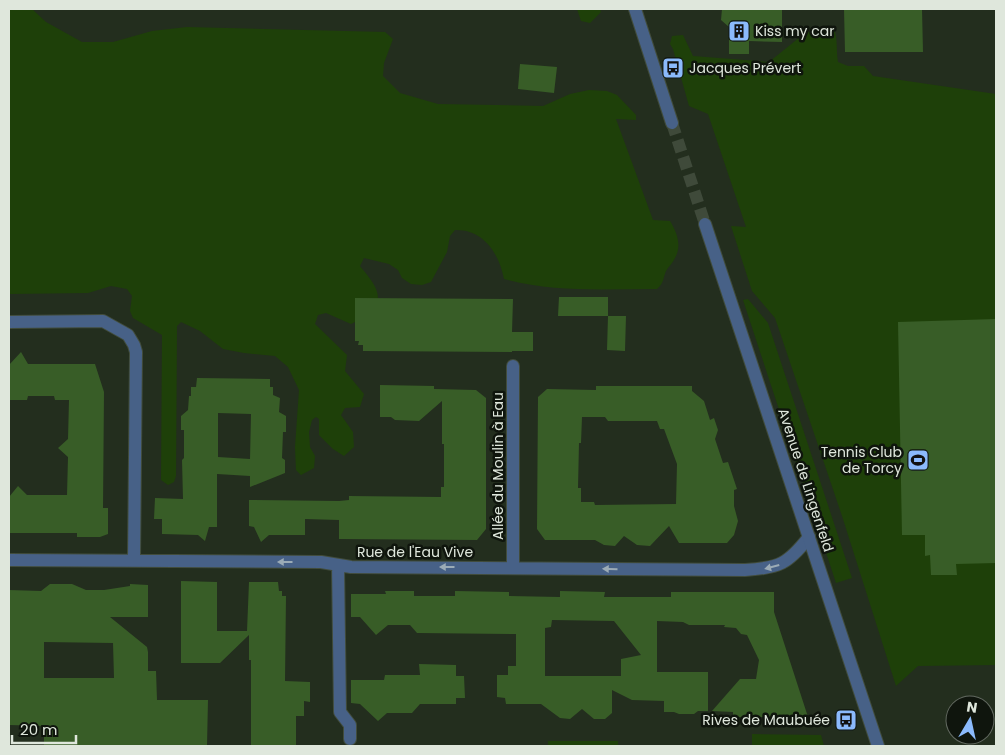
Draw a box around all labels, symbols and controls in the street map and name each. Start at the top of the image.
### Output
building icon: Kiss my car [727,19,751,43]
place label: Kiss my car [755,21,834,41]
bus stop icon: Jacques Prévert [661,56,685,80]
place label: Jacques Prévert [689,58,801,78]
street label: Allée du Moulin à Eau [488,392,508,540]
street label: Avenue de Lingenfeld [773,406,839,554]
place label: Tennis Club de Torcy [821,442,902,478]
sports icon: Tennis Club de Torcy [906,448,930,472]
street label: Rue de l'Eau Vive [357,542,473,562]
one-way arrow [277,558,293,566]
one-way arrow [439,563,455,571]
one-way arrow [764,563,779,571]
one-way arrow [602,564,618,572]
north arrow [945,695,995,745]
text: N [965,696,979,718]
bus stop icon: Rives de Maubuée [834,708,858,732]
place label: Rives de Maubuée [702,710,830,730]
scale bar [12,712,76,744]
text: 20 m [20,719,58,740]

